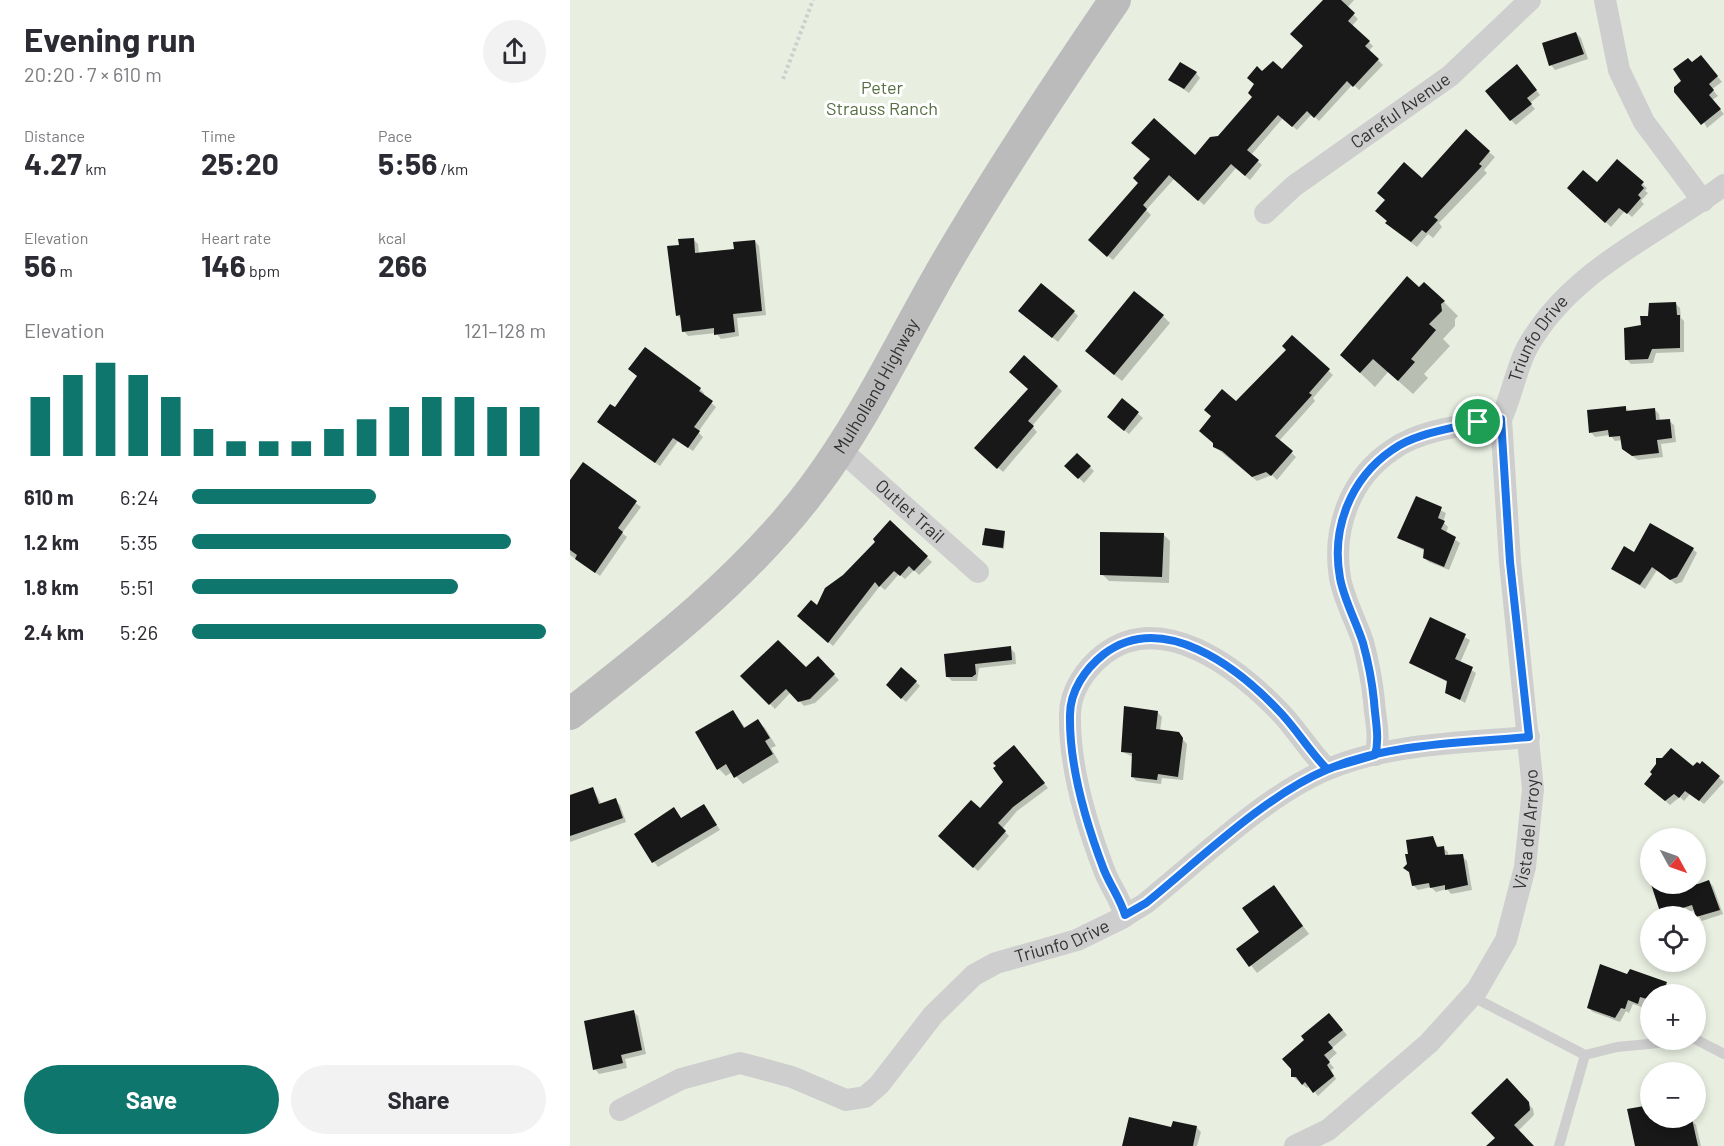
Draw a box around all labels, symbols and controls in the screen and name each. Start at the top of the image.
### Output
text: Evening run [24,19,196,59]
button: share [483,20,546,83]
text: 20:20 · 7 × 610 m [24,62,162,86]
street label: Careful Avenue [1346,67,1454,153]
park label: Peter Strauss Ranch [826,76,938,119]
text: Distance [24,126,85,145]
text: Time [201,126,236,145]
text: Pace [378,126,412,145]
text: 4.27 [24,145,82,181]
text: 25:20 [201,145,279,181]
text: 5:56 [378,145,437,181]
text: km [82,159,106,178]
text: /km [437,159,468,178]
text: Elevation [24,228,88,247]
text: Heart rate [201,228,271,247]
text: kcal [378,228,406,247]
text: 56 [24,247,56,283]
text: 146 [201,247,246,283]
text: 266 [378,247,427,283]
text: m [56,261,73,280]
text: bpm [246,261,280,280]
street label: Triunfo Drive [1503,290,1572,385]
street label: Mulholland Highway [828,314,923,457]
text: Elevation [24,318,105,342]
text: 121–128 m [464,318,546,342]
pin [1452,396,1503,447]
icon: arrive [1461,405,1494,438]
street label: Outlet Trail [871,474,949,547]
text: 610 m [24,485,74,509]
text: 6:24 [120,485,159,509]
text: 1.2 km [24,530,79,554]
text: 5:35 [120,530,158,554]
text: 1.8 km [24,575,79,599]
text: 5:51 [120,575,154,599]
text: 2.4 km [24,620,84,644]
text: 5:26 [120,620,158,644]
street label: Vista del Arroyo [1507,768,1543,892]
north arrow [1640,828,1706,894]
map controls [1640,828,1706,1128]
button: locate [1640,906,1706,972]
street label: Triunfo Drive [1012,914,1113,967]
button: + [1640,984,1706,1050]
button: − [1640,1062,1706,1128]
button: Save [24,1065,279,1134]
button: Share [291,1065,546,1134]

